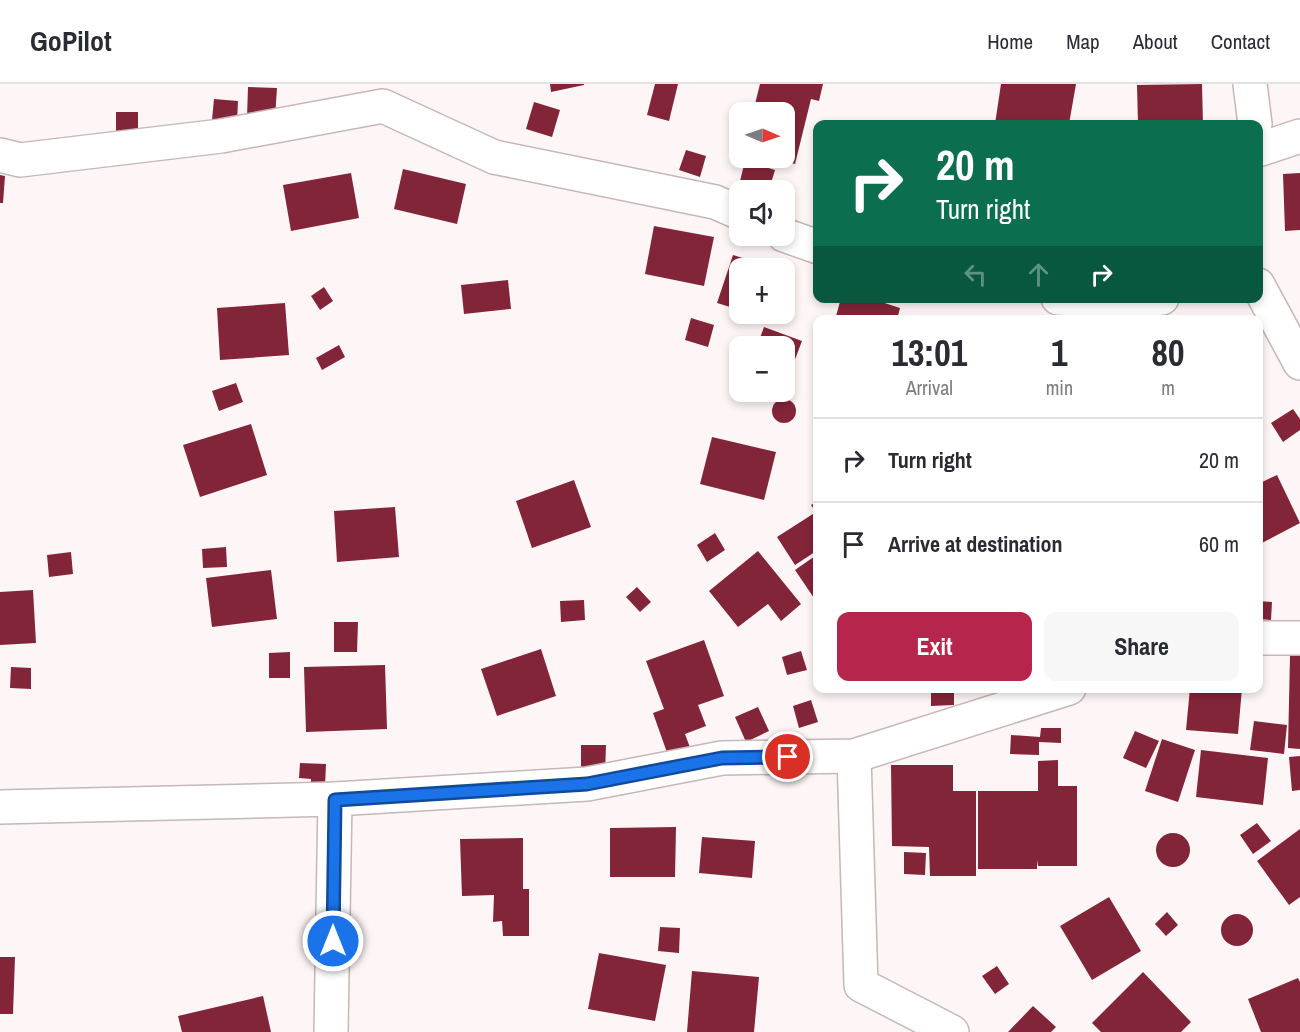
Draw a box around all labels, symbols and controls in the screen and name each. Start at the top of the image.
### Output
text: GoPilot [30,22,112,60]
text: Home [987,27,1033,56]
text: Map [1066,27,1100,56]
text: About [1133,27,1178,56]
text: Contact [1211,27,1270,56]
north arrow [729,102,795,168]
map controls [729,102,795,402]
text: 20 m [936,137,1015,193]
icon: right [837,144,915,222]
button: sound [729,180,795,246]
text: Turn right [936,191,1030,227]
button: + [729,258,795,324]
icon: left [959,258,992,291]
icon: ahead [1022,258,1055,291]
icon: right [1085,258,1118,291]
text: 13:01 [892,329,967,377]
text: 1 [1051,329,1068,377]
text: 80 [1152,329,1184,377]
button: − [729,336,795,402]
text: Arrival [906,374,953,401]
text: min [1046,374,1073,401]
text: m [1161,374,1175,401]
icon: right [837,444,870,477]
text: Turn right [888,445,972,475]
text: 20 m [1199,445,1239,475]
icon: arrive [837,528,870,561]
text: Arrive at destination [888,529,1062,559]
text: 60 m [1199,529,1239,559]
button: Exit [837,612,1032,681]
button: Share [1044,612,1239,681]
pin [762,731,813,782]
icon: arrive [771,740,804,773]
position arrow [301,909,365,973]

